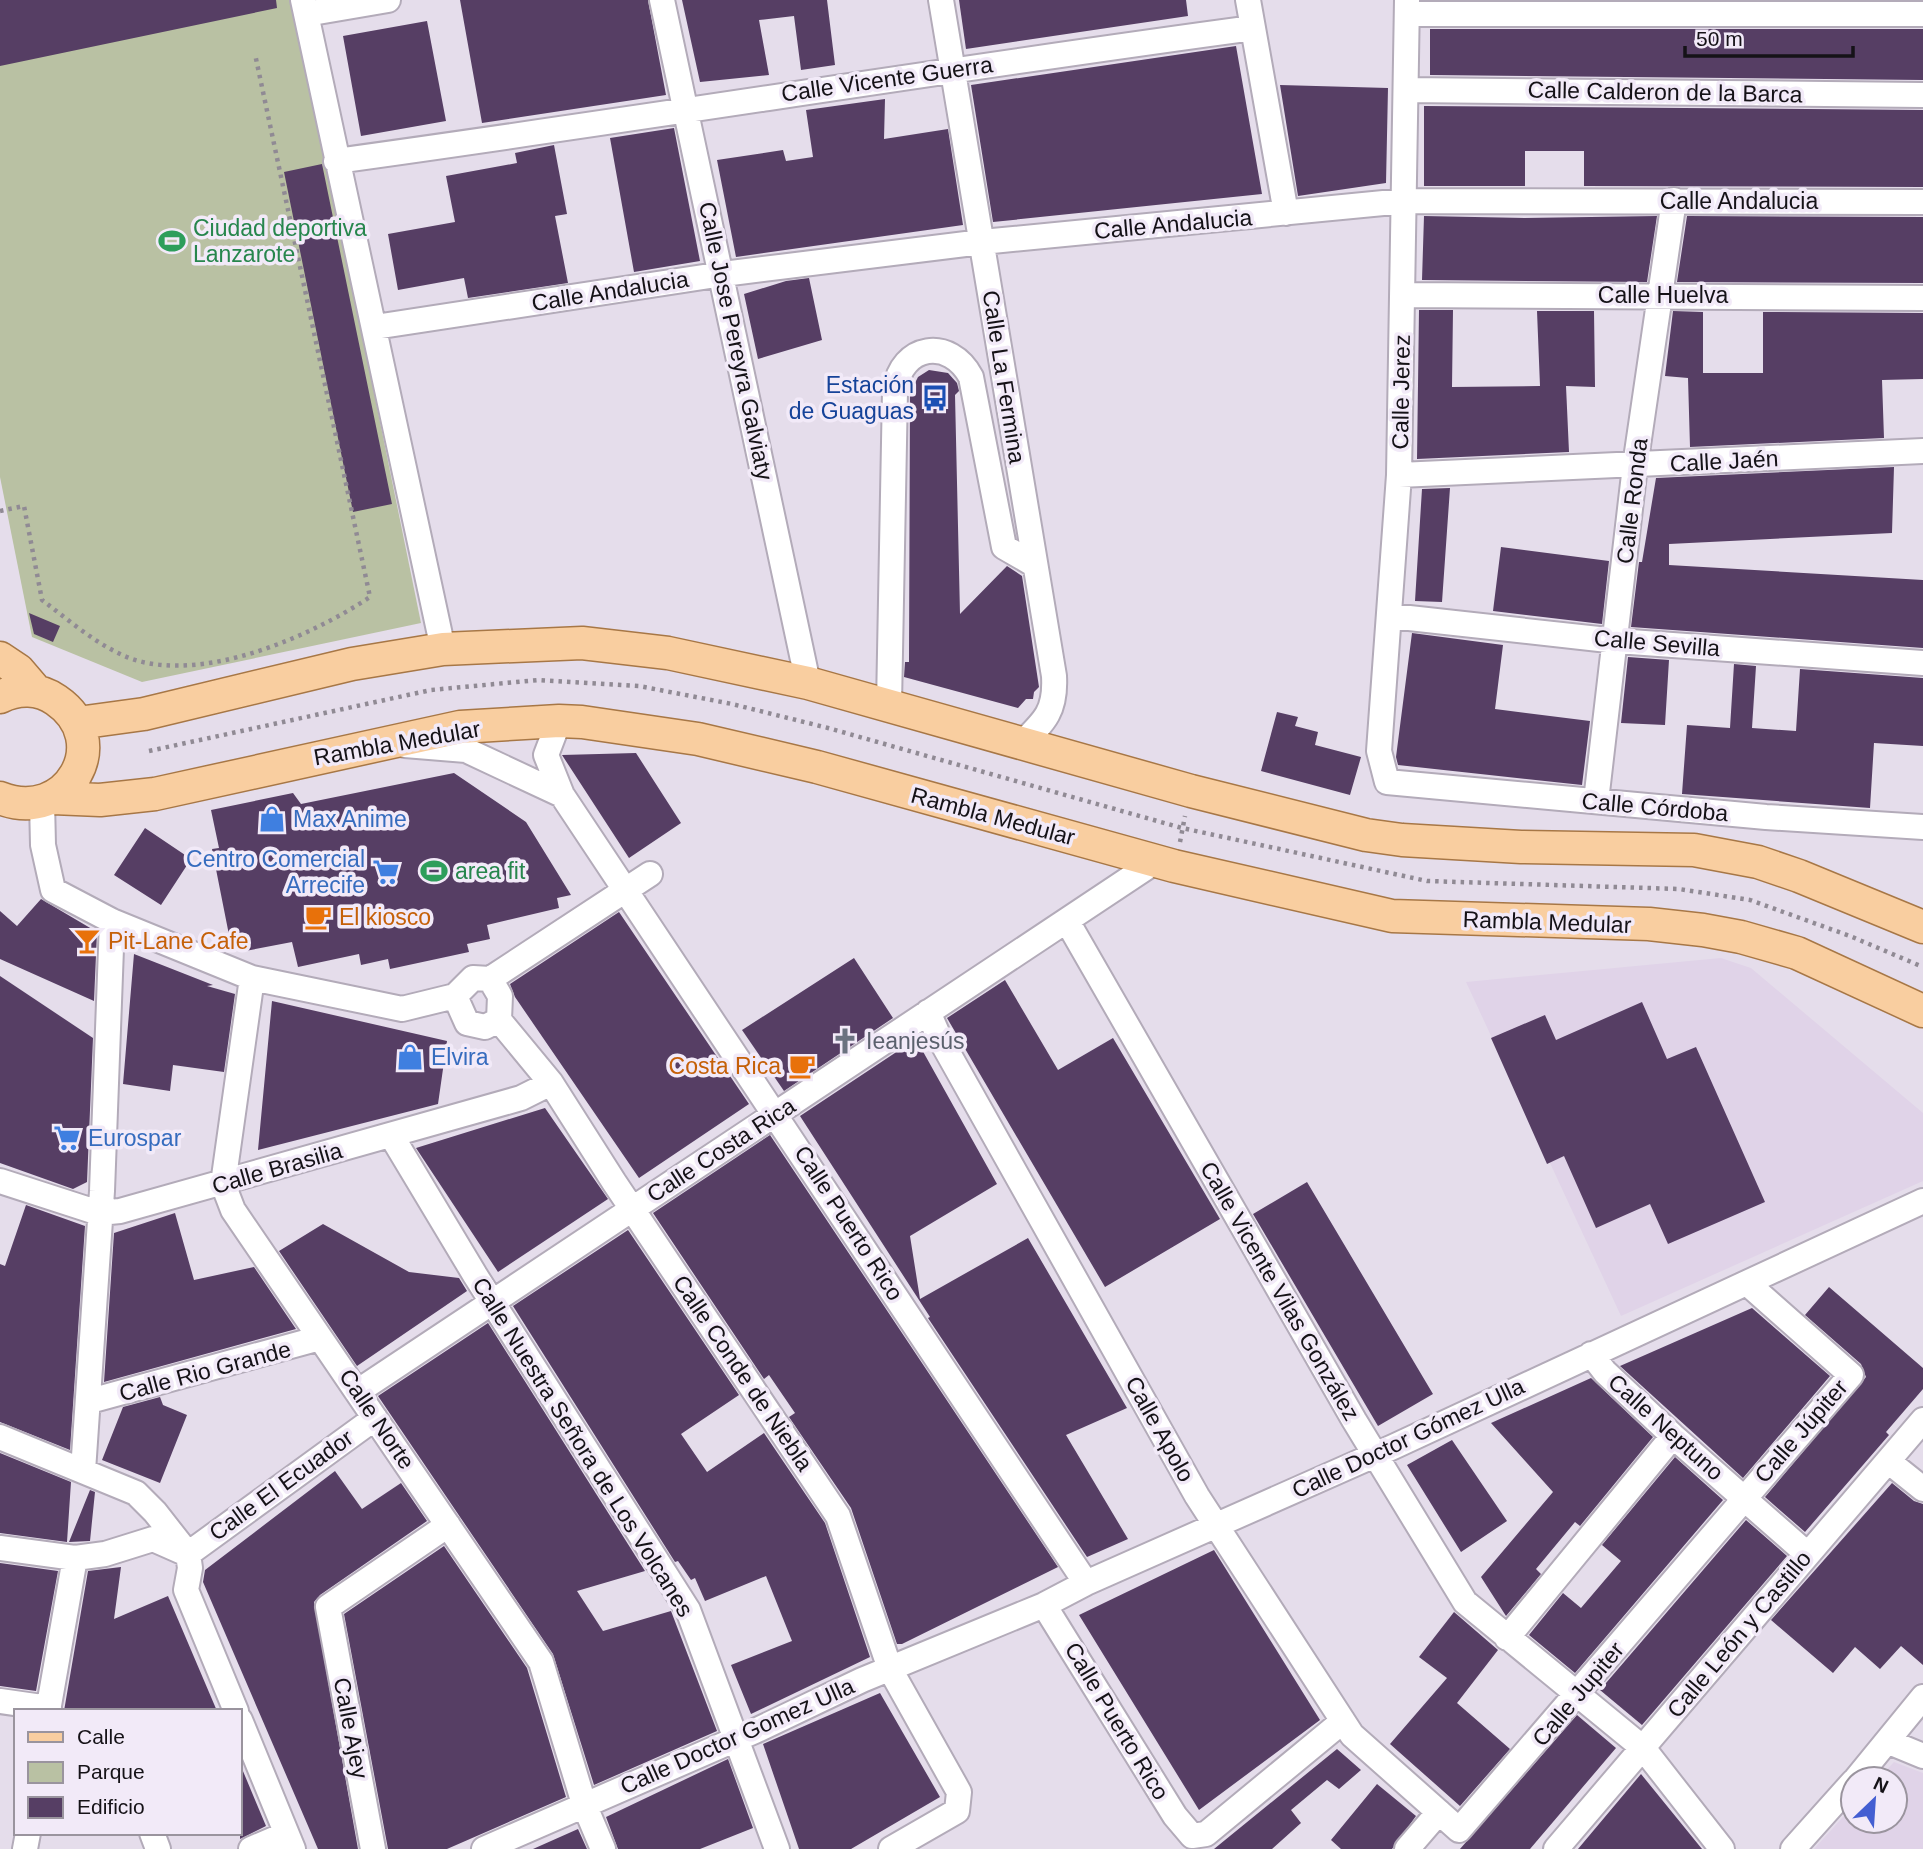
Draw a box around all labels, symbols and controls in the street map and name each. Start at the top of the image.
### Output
scale bar [1685,14,1853,58]
text: 50 m [1696,27,1743,50]
street label: Calle Vicente Guerra [780,51,995,107]
street label: Calle Calderon de la Barca [1527,77,1803,107]
street label: Calle Andalucia [1660,188,1818,214]
street label: Calle Jose Pereyra Galviaty [694,199,778,483]
street label: Calle Andalucia [1093,204,1253,244]
place label: Ciudad deportiva Lanzarote [193,215,367,267]
sports icon: Ciudad deportiva Lanzarote [157,226,187,256]
street label: Calle Andalucia [530,266,691,316]
street label: Calle Huelva [1598,282,1728,308]
street label: Calle La Fermina [977,288,1031,466]
street label: Calle Jerez [1387,334,1415,450]
place label: Estación de Guaguas [789,372,914,424]
bus stop icon: Estación de Guaguas [920,383,950,413]
street label: Calle Ronda [1611,436,1653,565]
street label: Calle Jaén [1669,445,1779,477]
street label: Calle Sevilla [1593,625,1721,661]
street label: Rambla Medular [312,715,483,770]
street label: Rambla Medular [908,782,1078,850]
street label: Calle Córdoba [1581,788,1730,826]
shop icon: Max Anime [257,804,287,834]
place label: Max Anime [293,806,407,832]
place label: Centro Comercial Arrecife [186,846,365,898]
sports icon: area fit [419,856,449,886]
supermarket icon: Centro Comercial Arrecife [371,857,401,887]
place label: area fit [455,858,526,884]
cafe icon: El kiosco [303,902,333,932]
place label: El kiosco [339,904,431,930]
street label: Rambla Medular [1462,906,1632,938]
bar icon: Pit-Lane Cafe [72,926,102,956]
place label: Pit-Lane Cafe [108,928,249,954]
church icon: Ieanjesús [830,1026,860,1056]
place label: Ieanjesús [866,1028,964,1054]
shop icon: Elvira [395,1042,425,1072]
place label: Elvira [431,1044,489,1070]
cafe icon: Costa Rica [787,1051,817,1081]
place label: Costa Rica [669,1053,781,1079]
street label: Calle Costa Rica [642,1092,800,1208]
supermarket icon: Eurospar [52,1123,82,1153]
place label: Eurospar [88,1125,182,1151]
street label: Calle Brasilia [209,1137,345,1199]
street label: Calle Puerto Rico [789,1141,909,1305]
street label: Calle Vicente Vilas González [1195,1157,1365,1425]
street label: Calle Conde de Niebla [668,1270,818,1476]
street label: Calle Nuestra Señora de Los Volcanes [467,1273,699,1621]
street label: Calle Rio Grande [116,1336,294,1406]
street label: Calle Norte [334,1364,420,1474]
street label: Calle Neptuno [1603,1369,1729,1485]
street label: Calle Apolo [1120,1372,1200,1486]
street label: Calle Doctor Gómez Ulla [1288,1373,1528,1503]
street label: Calle Júpiter [1749,1374,1853,1488]
street label: Calle El Ecuador [204,1424,358,1546]
street label: Calle León y Castillo [1662,1545,1816,1723]
street label: Calle Jupiter [1527,1636,1629,1751]
street label: Calle Puerto Rico [1060,1638,1174,1804]
street label: Calle Doctor Gomez Ulla [616,1673,858,1799]
street label: Calle Ajey [328,1675,374,1781]
legend [14,1709,242,1835]
text: Calle [77,1725,125,1748]
text: Parque [77,1760,145,1783]
north arrow [1839,1765,1909,1835]
text: N [1870,1773,1892,1797]
text: Edificio [77,1795,145,1818]

